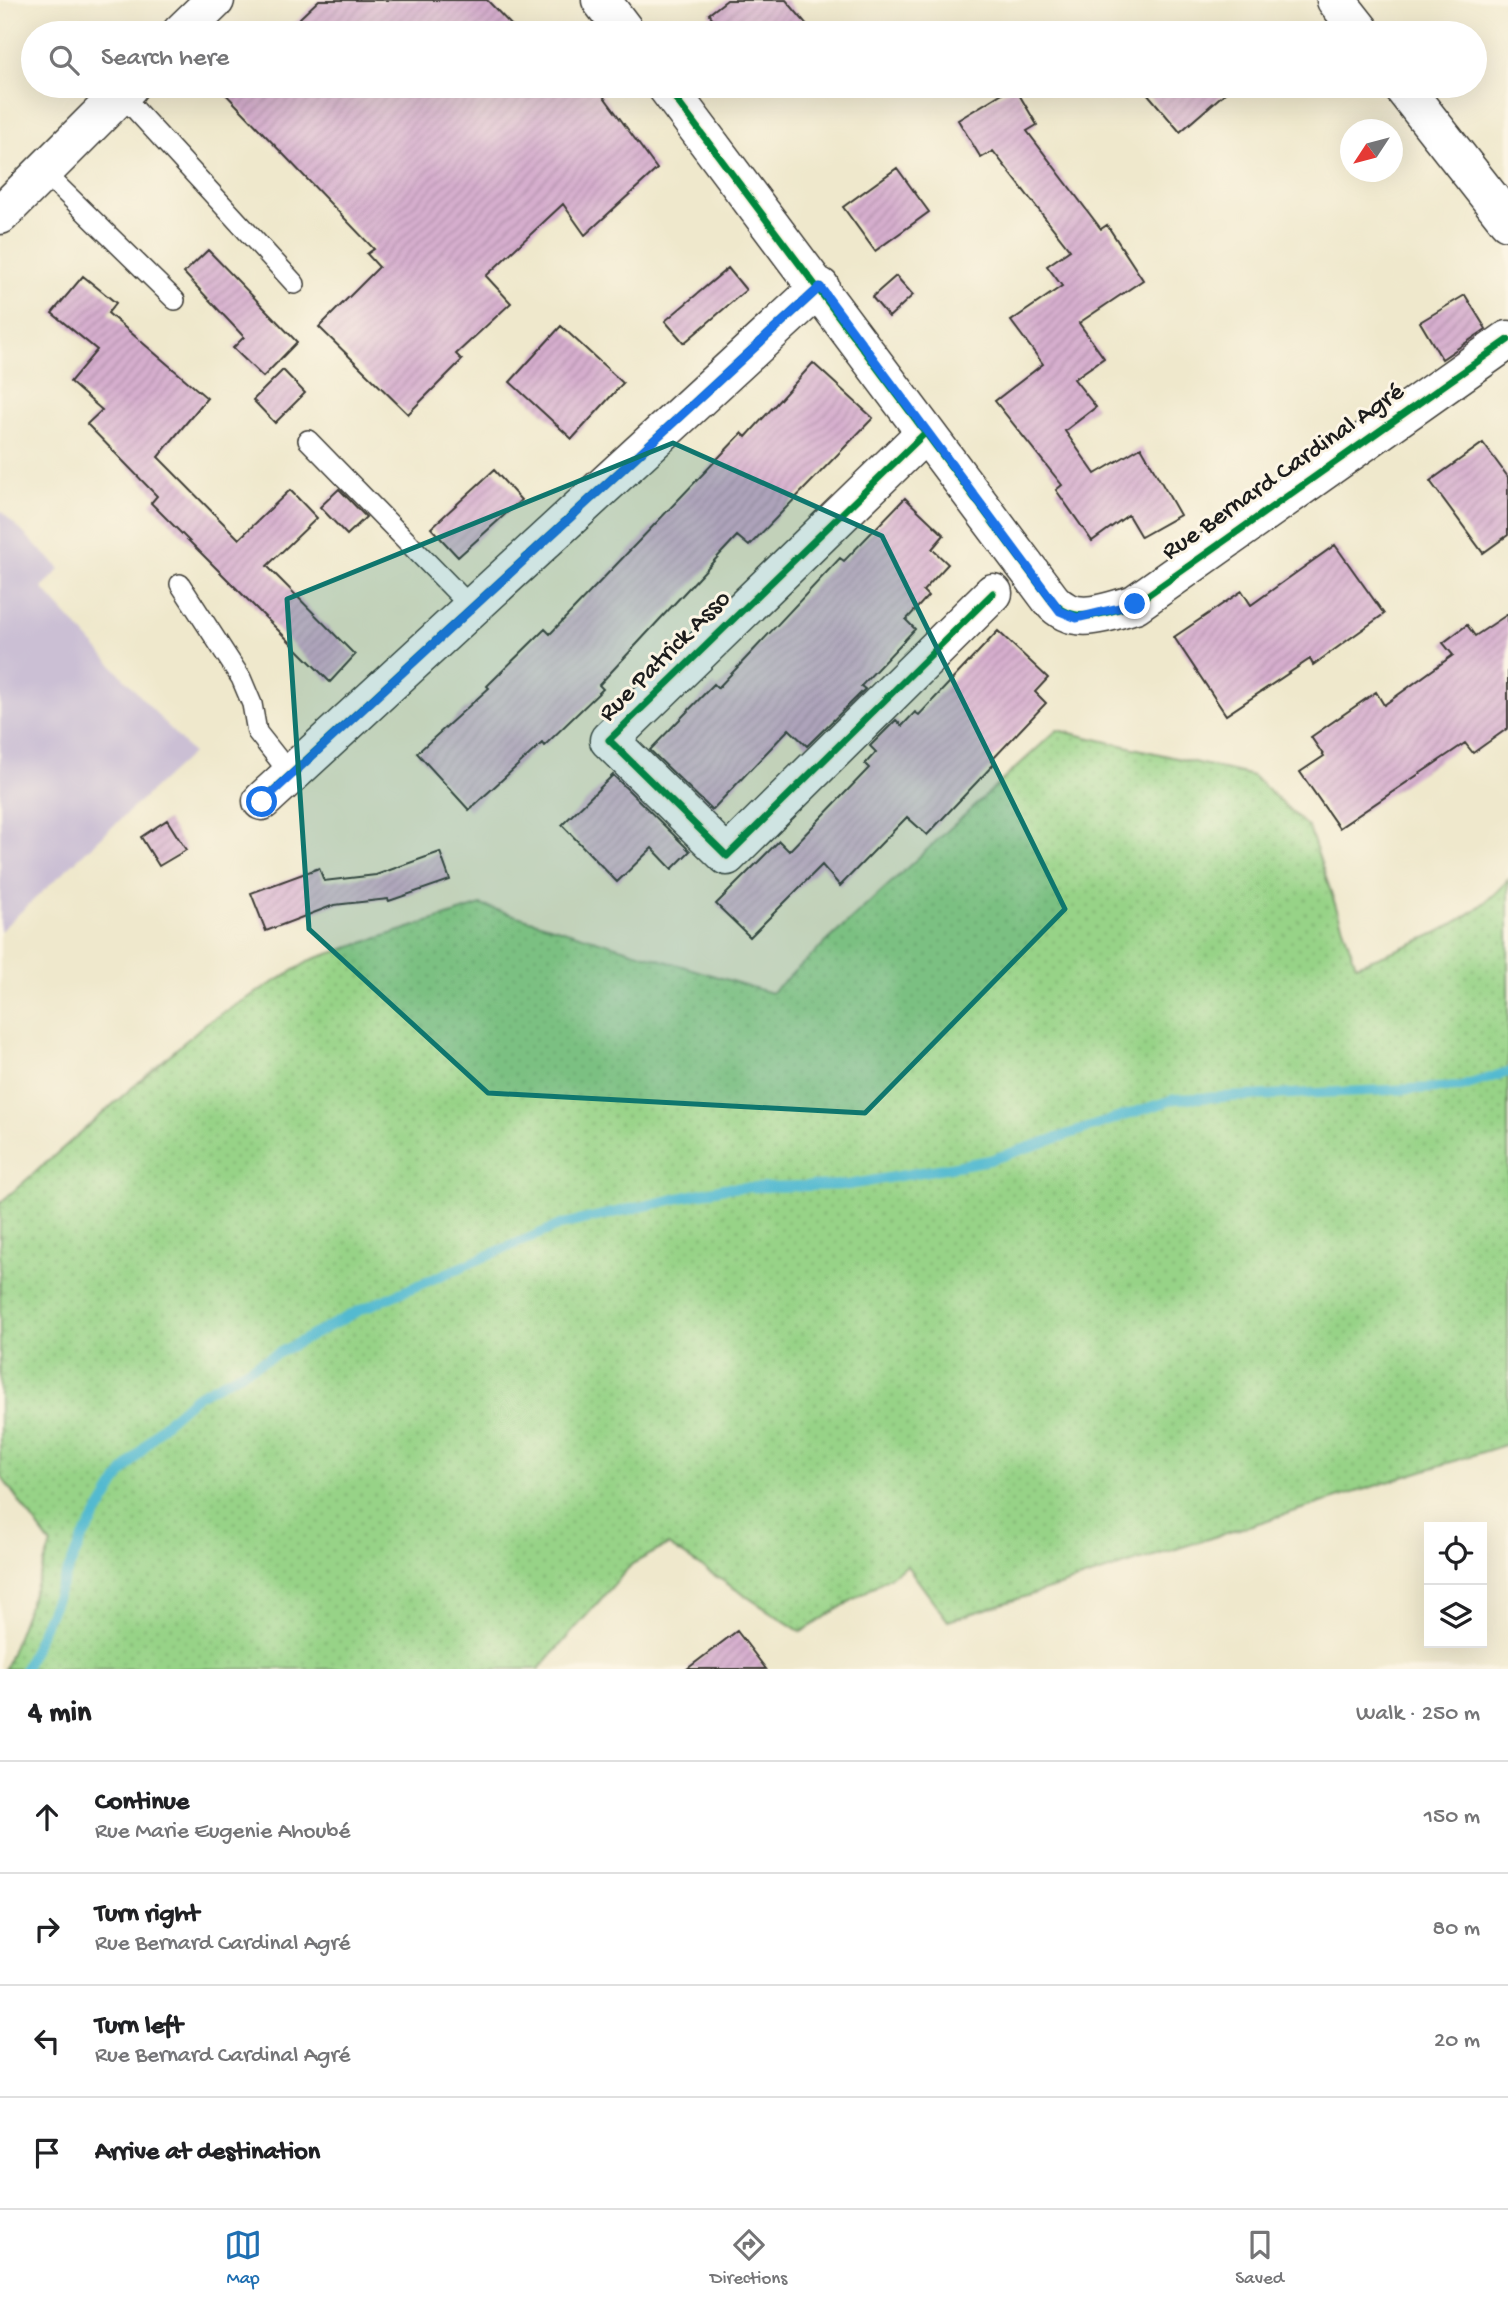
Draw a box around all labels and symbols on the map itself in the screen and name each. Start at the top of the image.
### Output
north arrow [1340,119,1403,182]
street label: Rue Bernard Cardinal Agré [1157,377,1412,568]
street label: Rue Patrick Asso [593,584,739,730]
route end [1119,588,1150,619]
route start [246,786,277,817]

